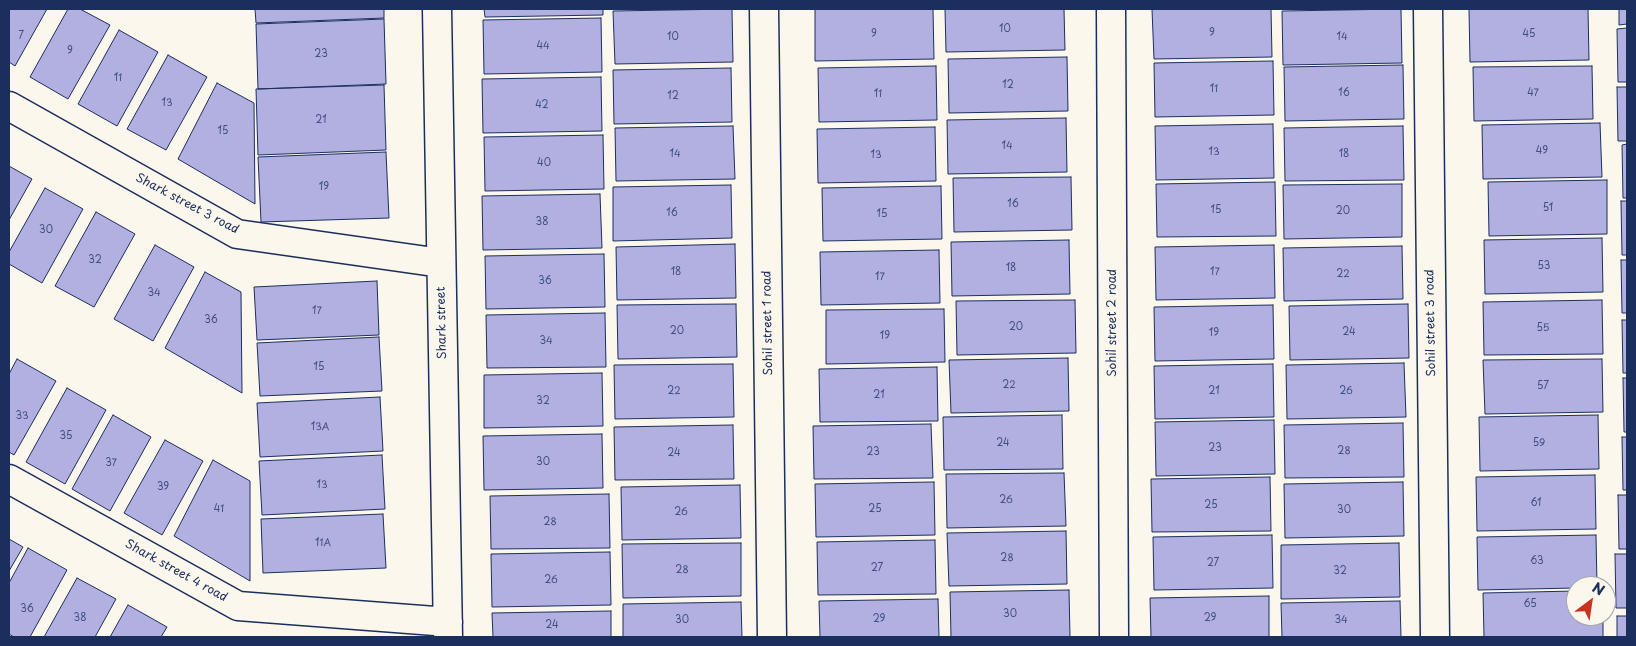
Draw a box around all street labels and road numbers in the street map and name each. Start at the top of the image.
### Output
street label: Shark street 3 road [133,171,241,237]
street label: Sohil street 2 road [1106,269,1120,377]
street label: Sohil street 3 road [1423,269,1439,377]
street label: Sohil street 1 road [760,270,776,376]
street label: Shark street [434,286,450,360]
street label: Shark street 4 road [122,537,230,605]

